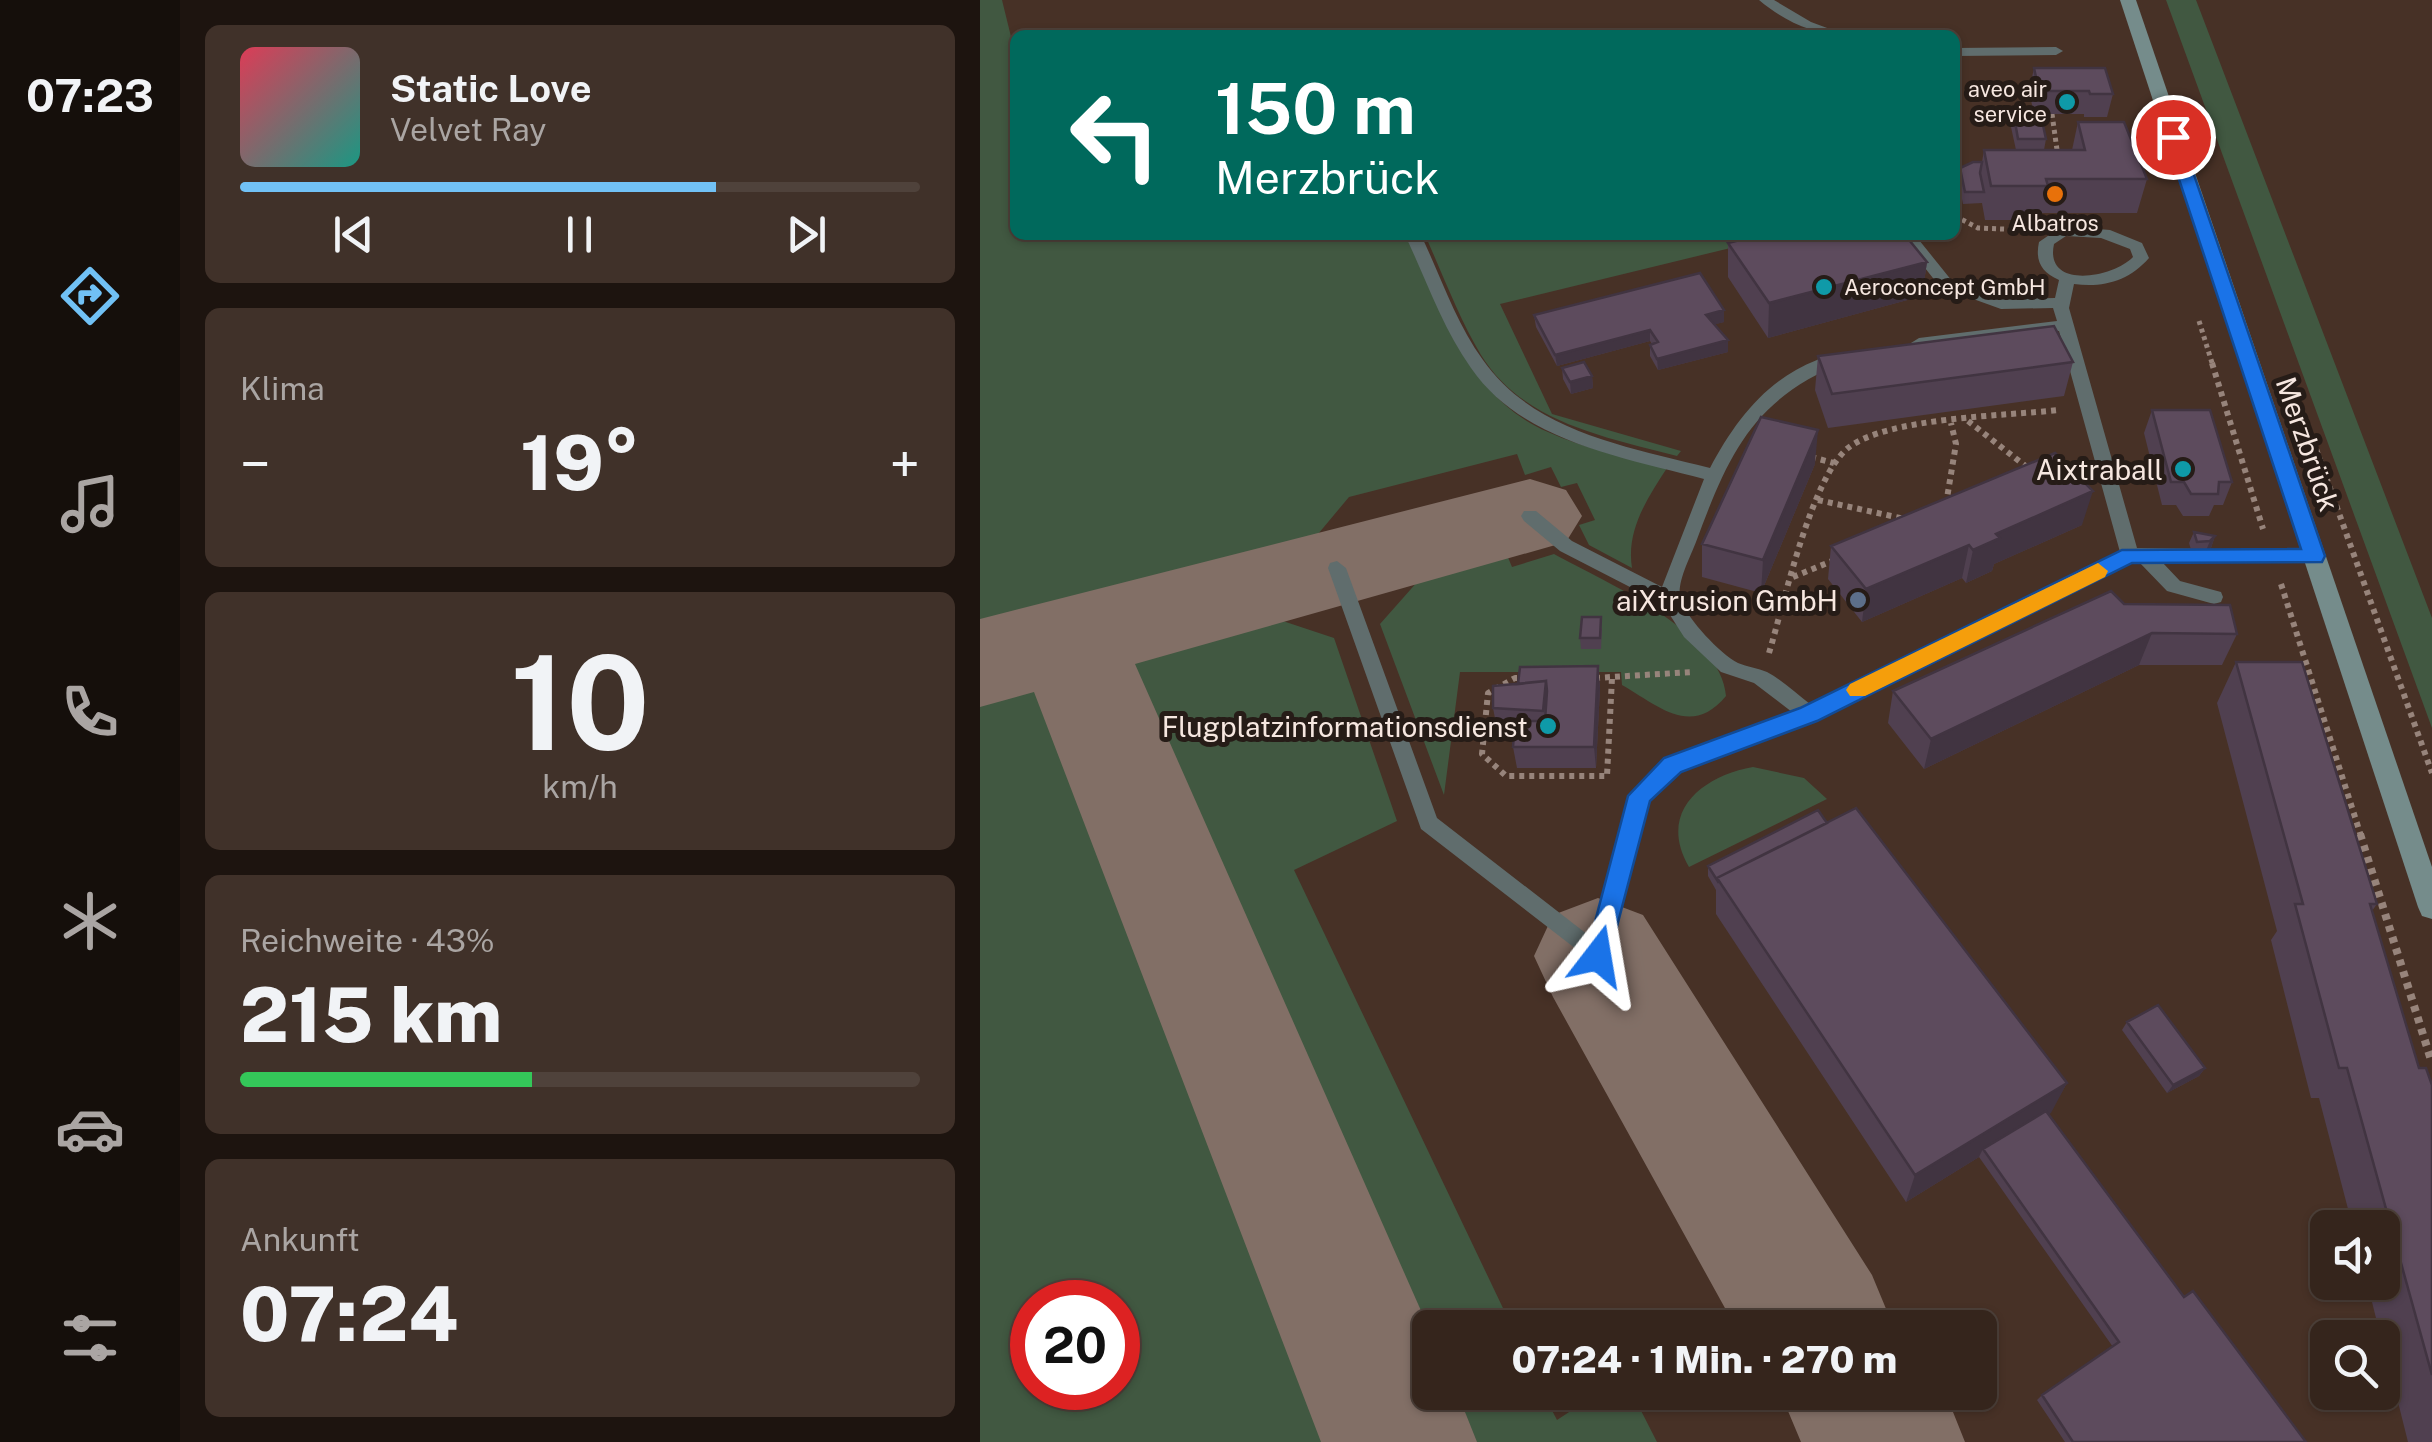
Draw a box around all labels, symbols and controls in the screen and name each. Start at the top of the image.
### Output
text: Static Love [390,66,592,111]
text: 150 m [1215,67,1416,150]
text: 07:23 [26,69,154,122]
icon: left [1050,70,1180,200]
place label: aveo air service [1968,76,2047,127]
marker: aveo air service [2056,91,2078,113]
pin [2131,95,2216,180]
icon: arrive [2146,110,2201,165]
text: Velvet Ray [390,111,546,148]
text: Merzbrück [1215,151,1440,204]
marker: Albatros [2044,183,2066,205]
icon: previous [326,207,381,262]
icon: pause [552,207,607,262]
icon: next [779,207,834,262]
place label: Albatros [2011,210,2099,236]
icon: directions [55,261,125,331]
place label: Aeroconcept GmbH [1844,274,2046,300]
marker: Aeroconcept GmbH [1813,276,1835,298]
text: Klima [240,370,325,407]
street label: Merzbrück [2270,373,2346,515]
text: 19° [520,419,640,507]
text: − [240,432,271,496]
text: + [890,432,920,496]
place label: Aixtraball [2036,453,2163,486]
marker: Aixtraball [2172,458,2194,480]
icon: music [55,469,125,539]
place label: aiXtrusion GmbH [1616,584,1838,617]
marker: aiXtrusion GmbH [1847,589,1869,611]
text: 10 [510,627,650,779]
icon: phone [55,677,125,747]
place label: Flugplatzinformationsdienst [1162,710,1528,743]
marker: Flugplatzinformationsdienst [1537,715,1559,737]
text: km/h [542,768,618,805]
icon: climate [55,886,125,956]
position arrow [1546,904,1650,1008]
text: Reichweite · 43% [240,922,495,959]
text: 215 km [240,971,502,1059]
icon: car [55,1094,125,1164]
map controls [2310,1210,2400,1410]
button: sound [2310,1210,2400,1300]
text: Ankunft [240,1221,360,1258]
text: 07:24 [240,1270,459,1358]
speed limit sign: 20 [1010,1280,1140,1410]
icon: filters [55,1303,125,1373]
button: search [2310,1320,2400,1410]
text: 07:24 · 1 Min. · 270 m [1512,1337,1897,1382]

